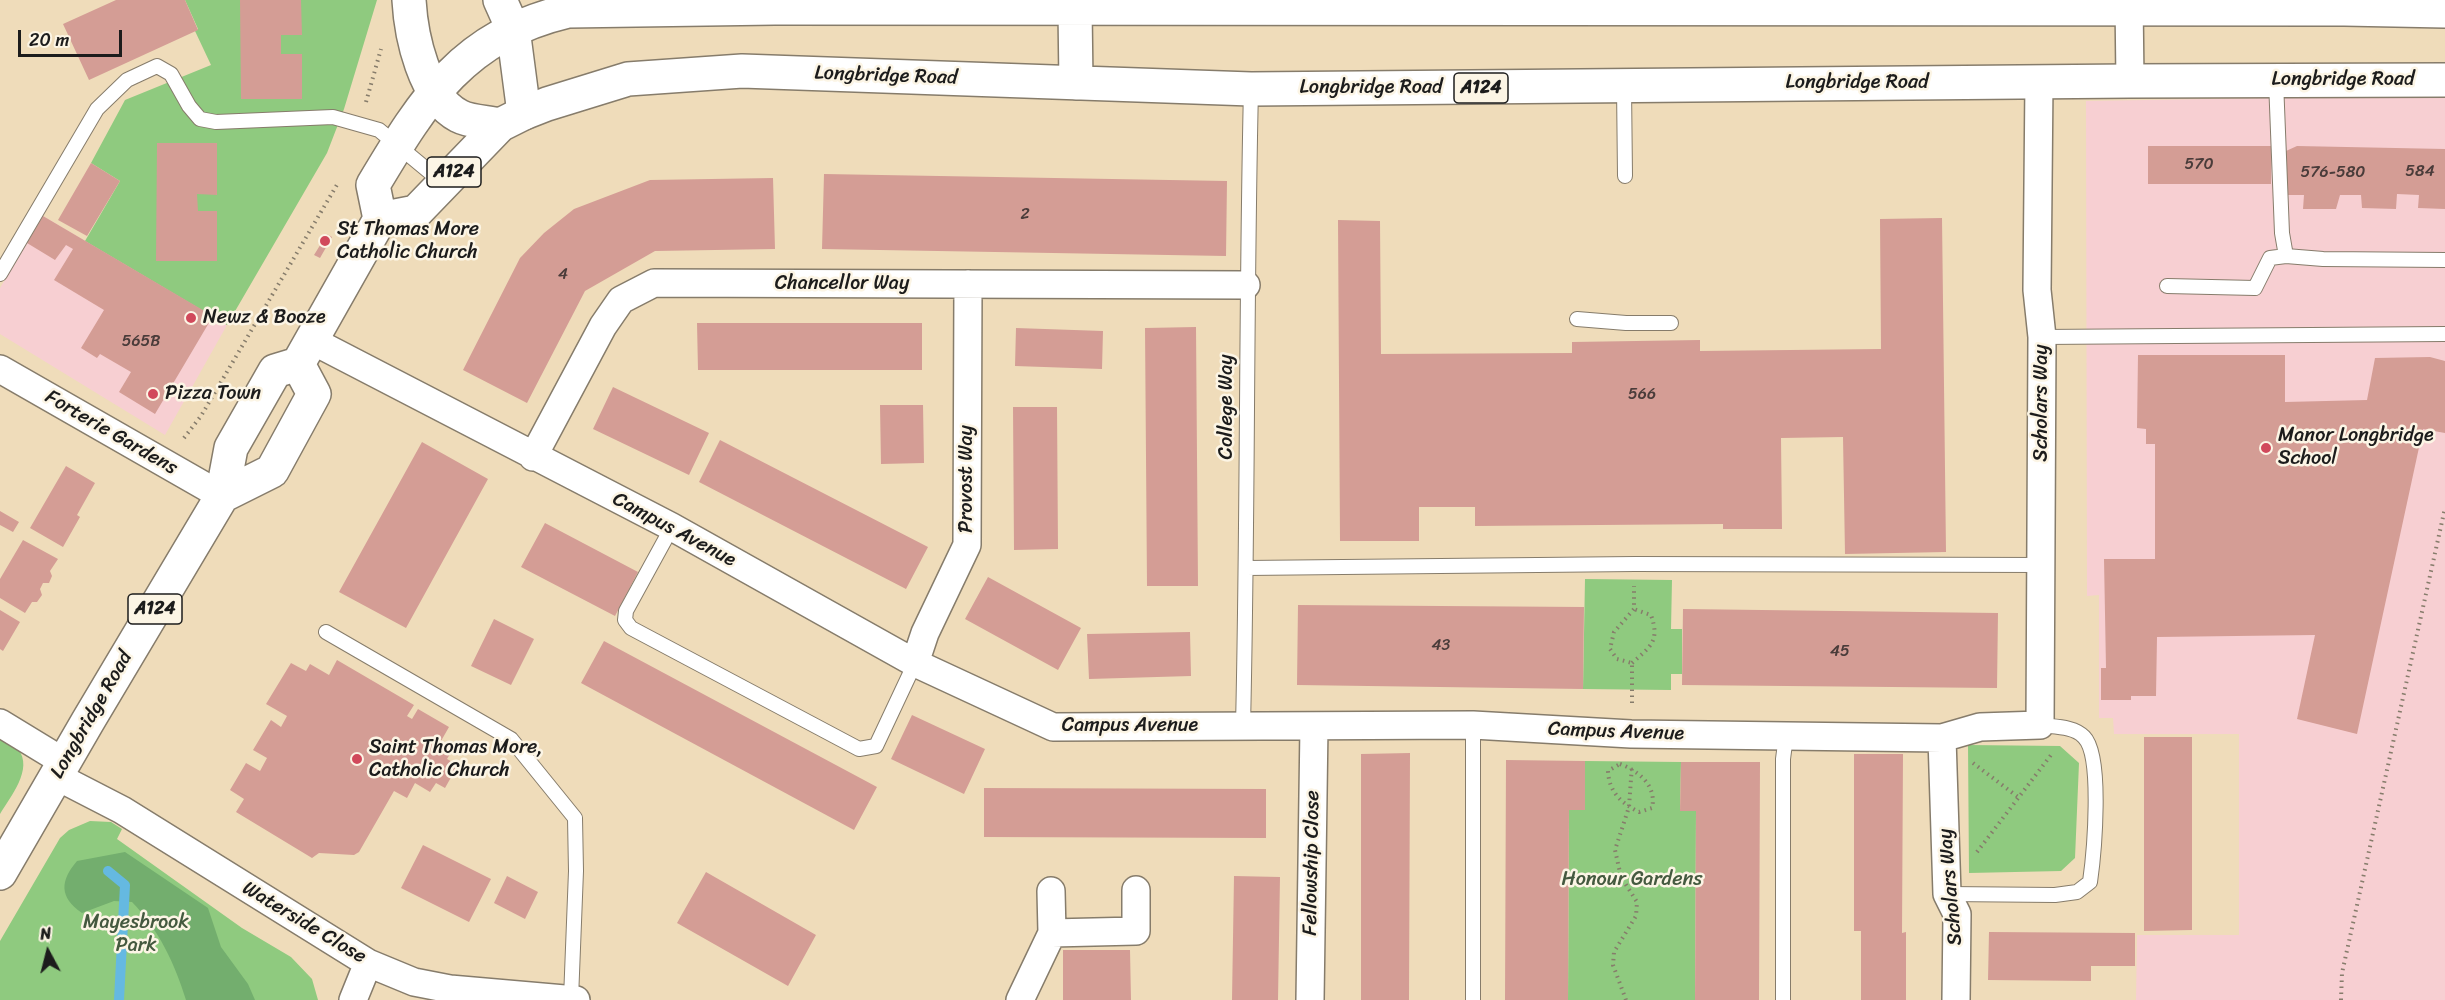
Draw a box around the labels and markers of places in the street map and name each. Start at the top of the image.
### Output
place label: St Thomas More Catholic Church [337,218,479,265]
marker: St Thomas More Catholic Church [318,234,332,248]
place label: Newz & Booze [203,306,326,330]
marker: Newz & Booze [184,311,198,325]
place label: Pizza Town [165,382,261,406]
marker: Pizza Town [146,387,160,401]
place label: Manor Longbridge School [2278,424,2434,471]
marker: Manor Longbridge School [2259,441,2273,455]
place label: Saint Thomas More, Catholic Church [369,736,543,783]
marker: Saint Thomas More, Catholic Church [350,752,364,766]

